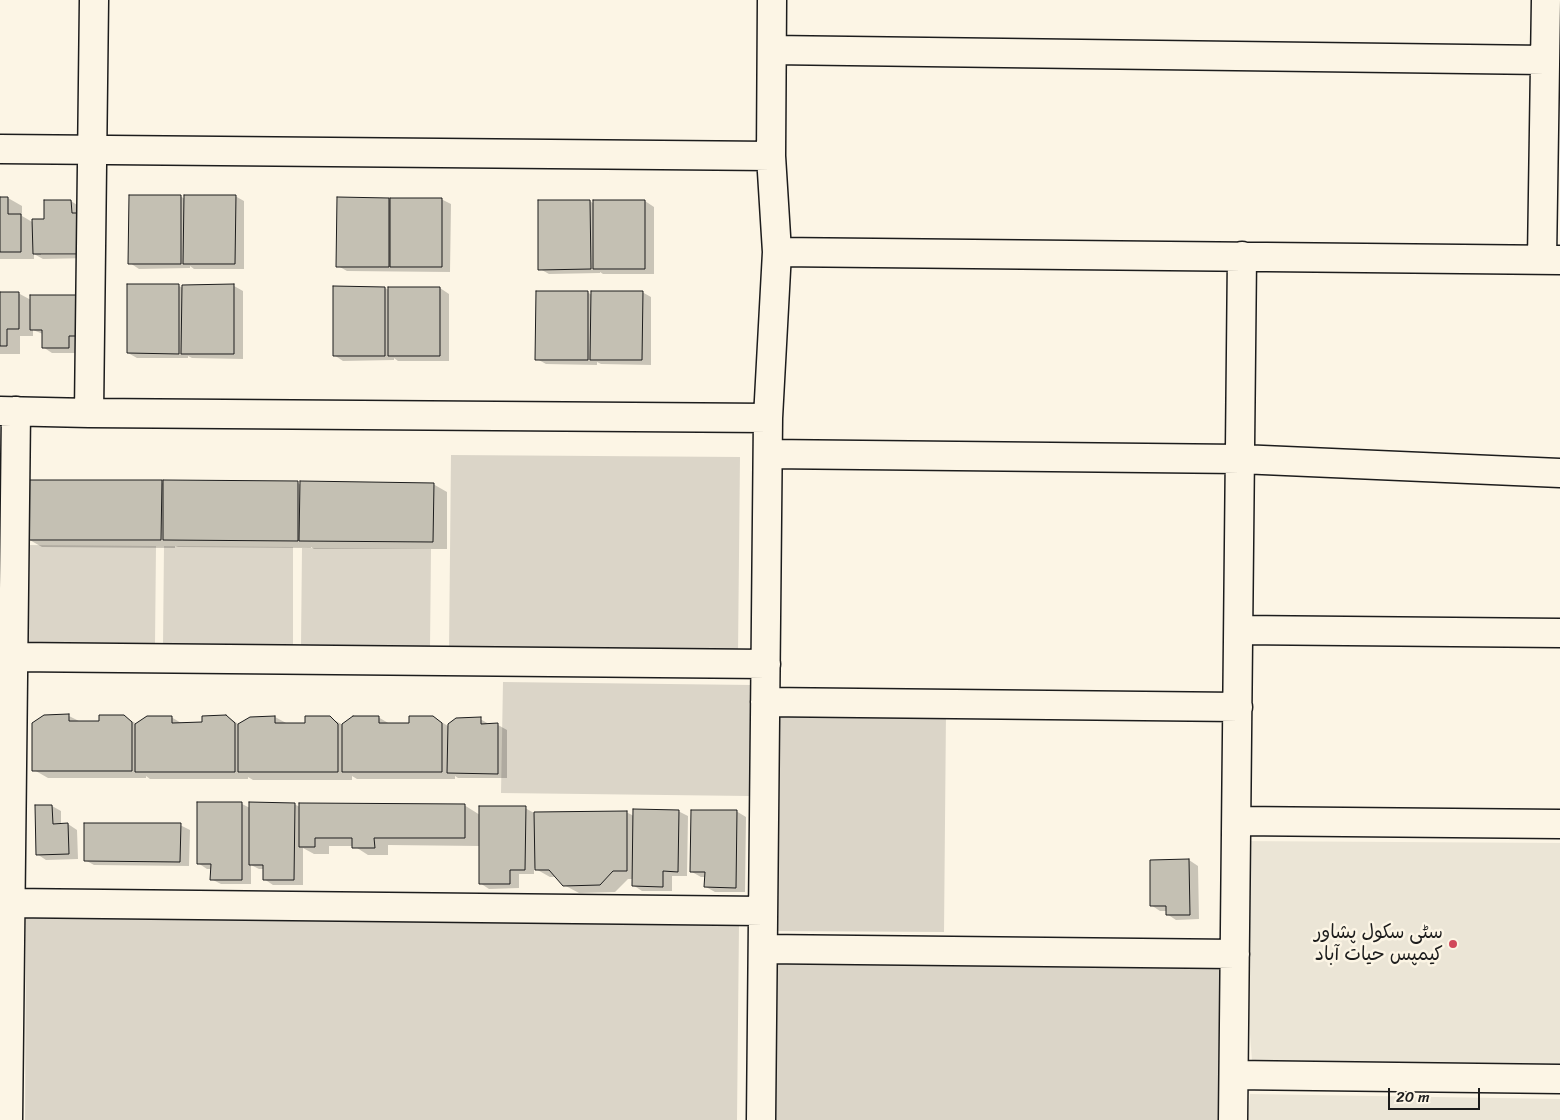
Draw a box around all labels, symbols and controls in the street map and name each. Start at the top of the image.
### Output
place label: سٹی سکول پشاور کیمپس حیات آباد [1314,922,1443,966]
marker: سٹی سکول پشاور کیمپس حیات آباد [1447,938,1459,950]
scale bar [1390,1078,1482,1110]
text: 20 m [1396,1084,1430,1110]

